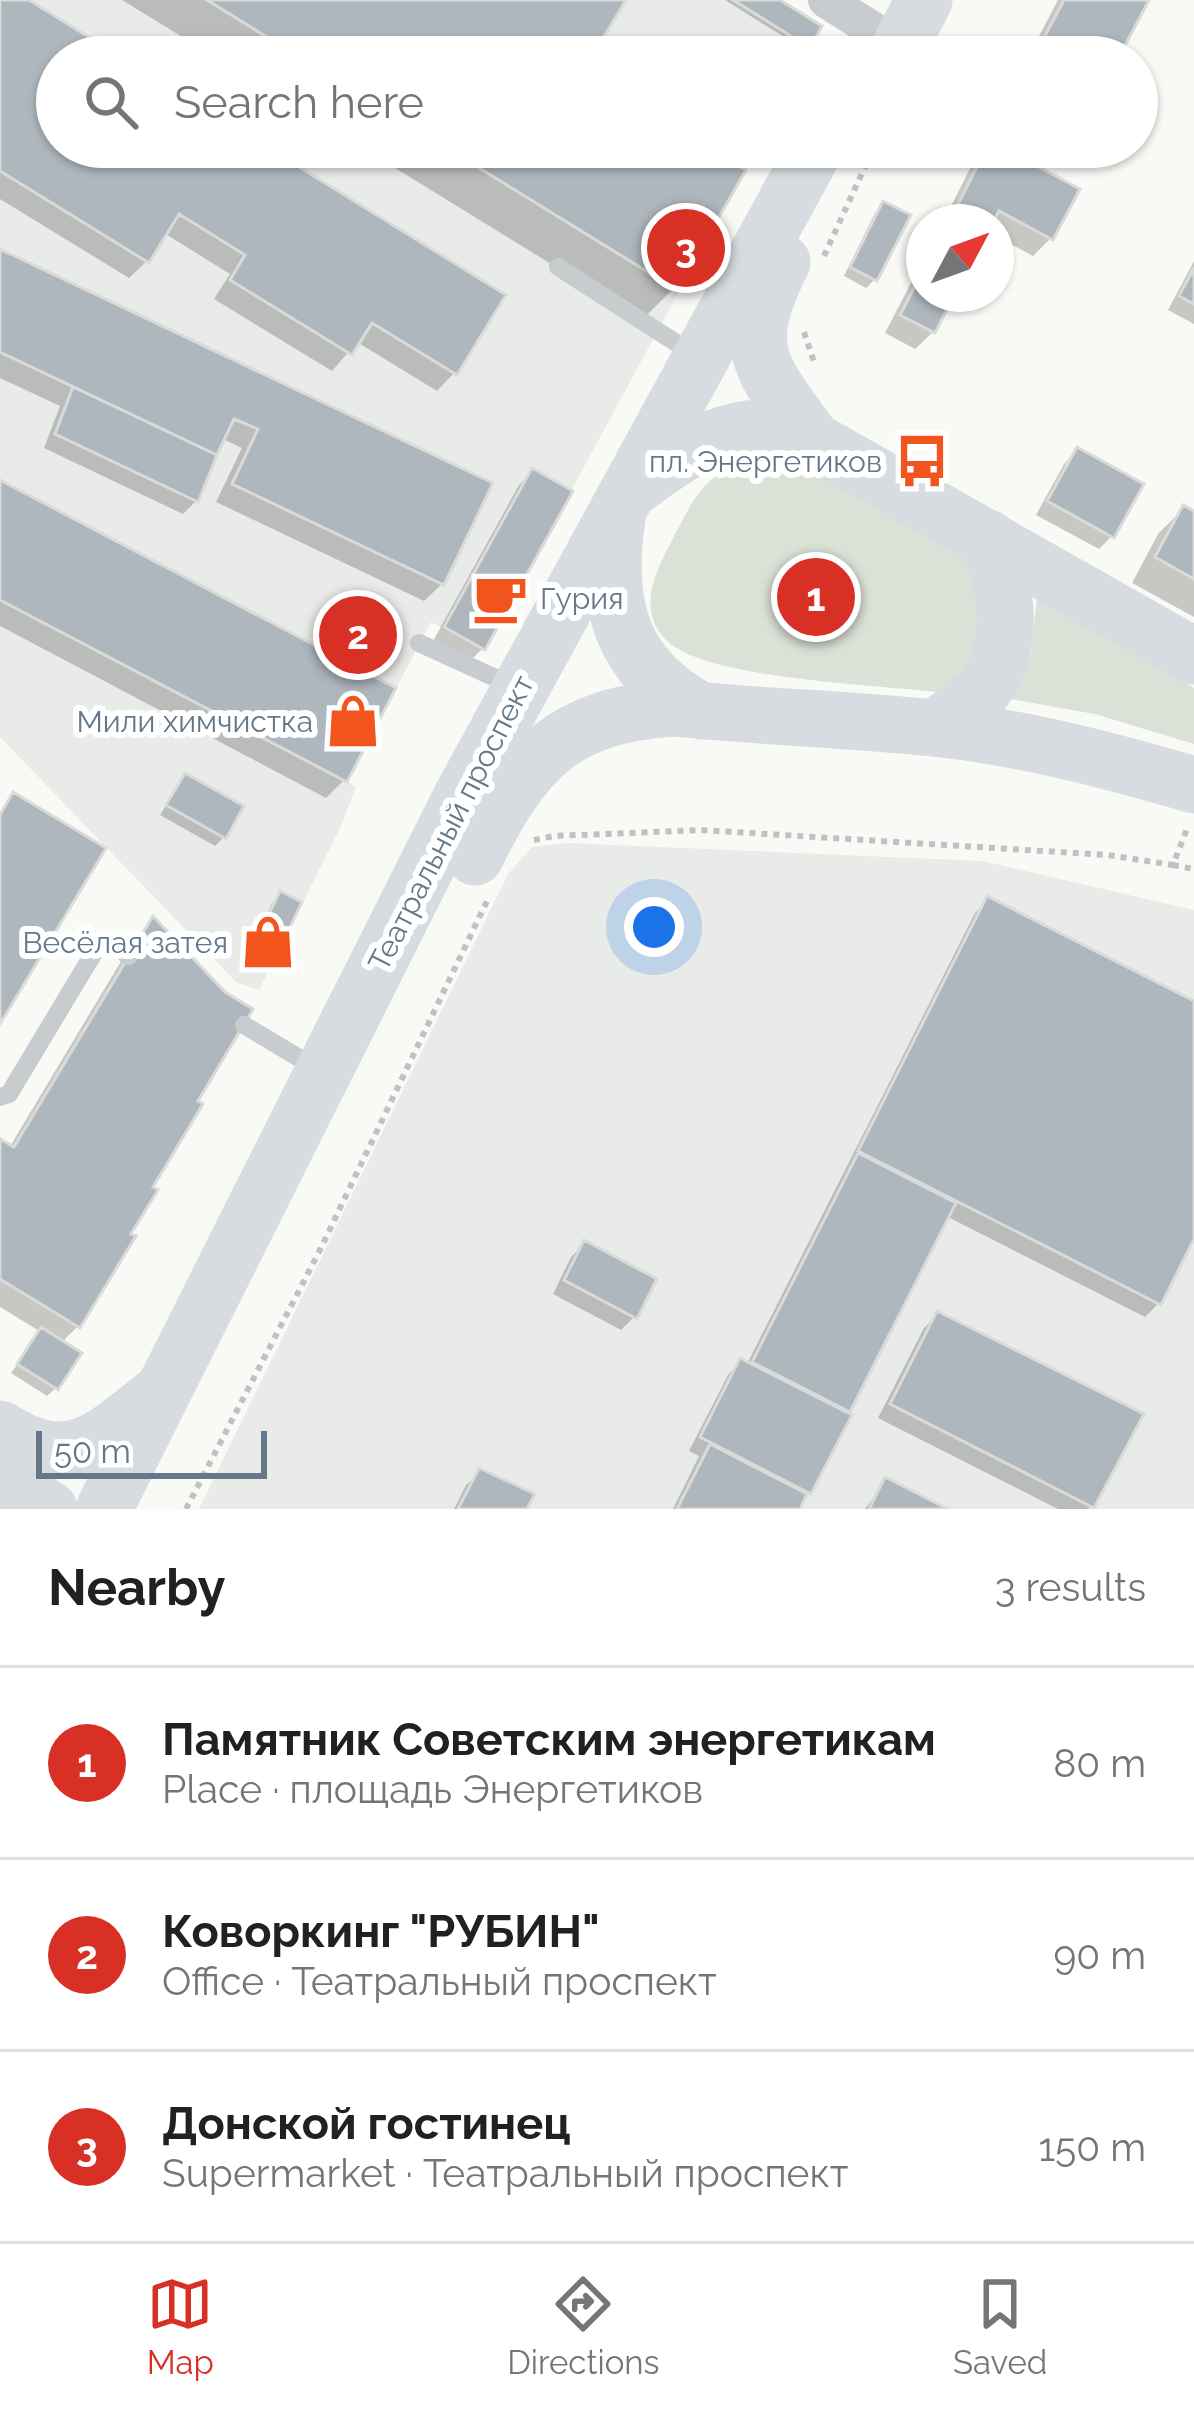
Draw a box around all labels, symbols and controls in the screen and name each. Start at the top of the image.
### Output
search box [36,36,1158,168]
icon: search [78,69,144,135]
text: Search here [174,76,424,129]
pin: 3 [647,203,725,293]
north arrow [906,204,1014,312]
bus stop icon: пл. Энергетиков [893,432,951,490]
place label: пл. Энергетиков [649,444,882,479]
pin: 1 [777,552,855,642]
cafe icon: Гурия [471,569,529,627]
place label: Гурия [540,581,624,616]
pin: 2 [319,590,397,680]
street label: Театральный проспект [361,669,541,977]
shop icon: Мили химчистка [324,692,382,750]
place label: Мили химчистка [76,704,313,739]
your location [624,897,684,957]
shop icon: Весёлая затея [239,913,297,971]
place label: Весёлая затея [23,925,228,960]
scale bar [36,1425,267,1478]
text: 50 m [54,1432,131,1471]
text: Nearby [48,1557,225,1617]
text: 3 results [995,1564,1146,1610]
text: Памятник Советским энергетикам [162,1713,936,1766]
text: 1 [77,1740,97,1786]
text: 80 m [1053,1740,1146,1786]
text: Place · площадь Энергетиков [162,1766,703,1812]
text: Коворкинг "РУБИН" [162,1905,600,1958]
text: 2 [76,1932,98,1978]
text: 90 m [1053,1932,1146,1978]
text: Office · Театральный проспект [162,1958,717,2004]
text: Донской гостинец [162,2097,571,2150]
text: 3 [76,2124,98,2170]
text: 150 m [1038,2124,1146,2170]
text: Supermarket · Театральный проспект [162,2150,848,2196]
tab: Map [147,2271,214,2382]
tab: Directions [507,2271,660,2382]
tab: Saved [953,2271,1047,2382]

